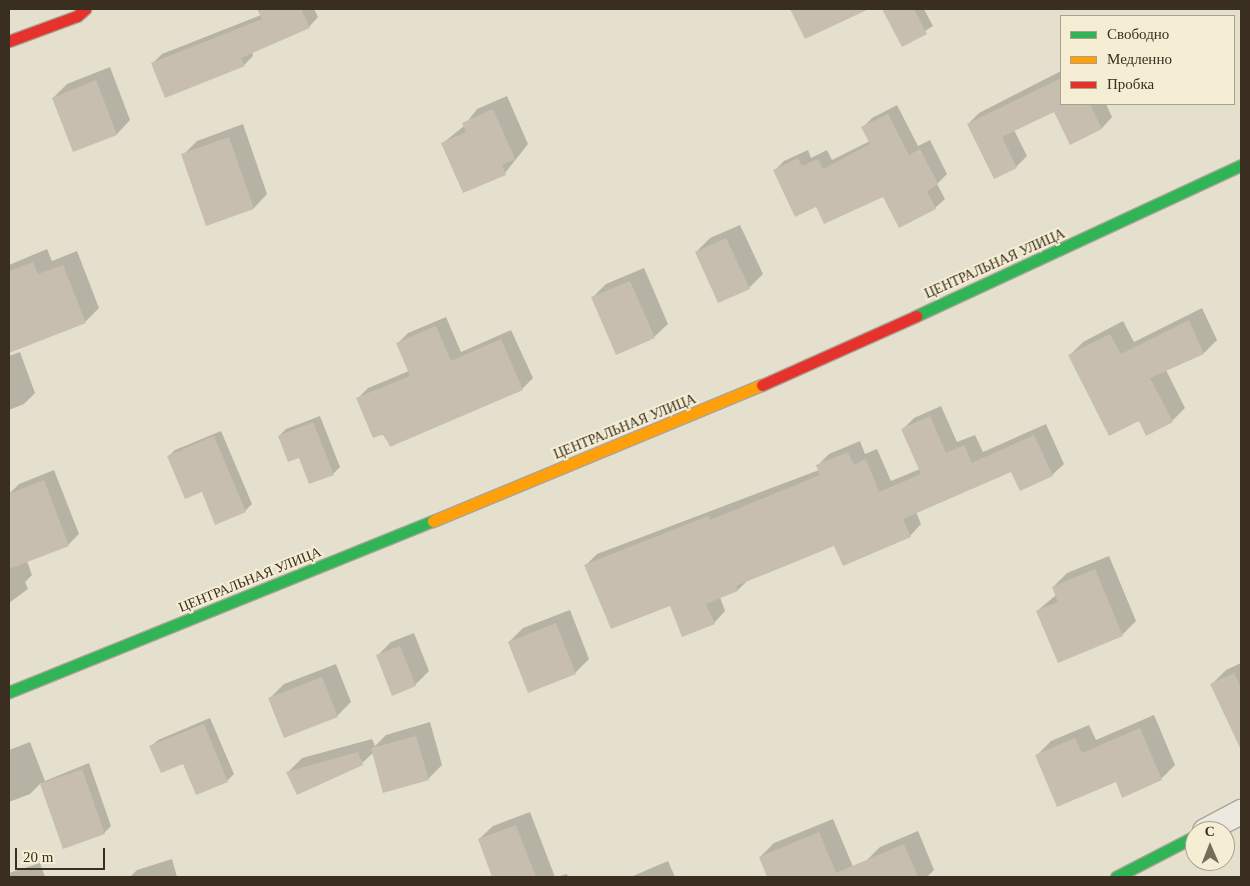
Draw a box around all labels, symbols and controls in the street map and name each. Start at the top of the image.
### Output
legend [1060,15,1235,105]
text: Свободно [1107,26,1169,42]
text: Медленно [1107,51,1172,67]
text: Пробка [1107,76,1154,92]
street label: ЦЕНТРАЛЬНАЯ УЛИЦА [922,225,1068,303]
street label: ЦЕНТРАЛЬНАЯ УЛИЦА [551,391,699,463]
street label: ЦЕНТРАЛЬНАЯ УЛИЦА [176,544,324,616]
north arrow [1185,821,1235,871]
text: С [1205,824,1215,839]
scale bar [18,838,108,870]
text: 20 m [23,849,53,865]

